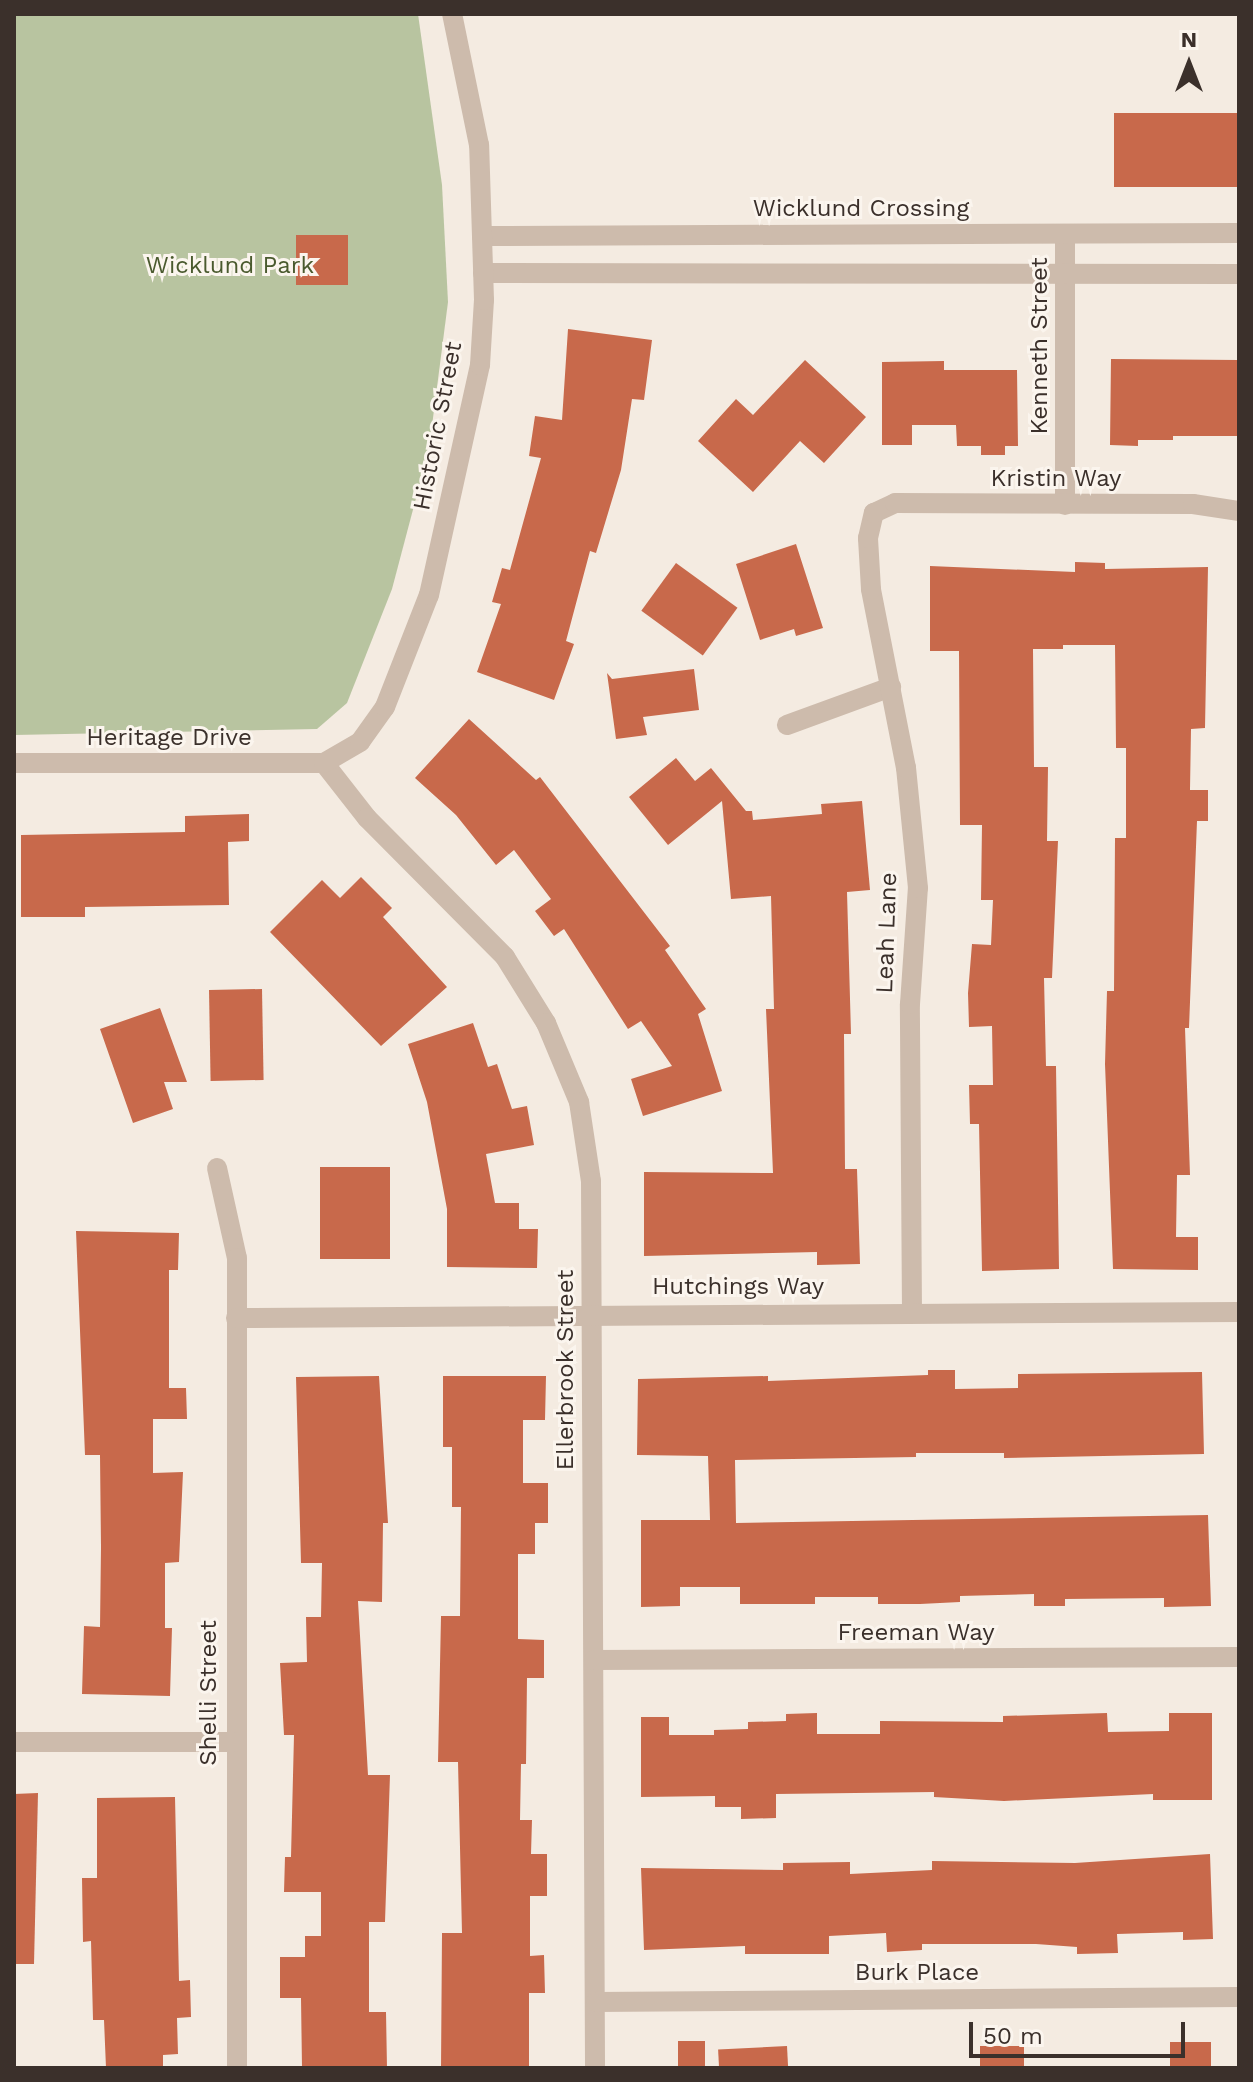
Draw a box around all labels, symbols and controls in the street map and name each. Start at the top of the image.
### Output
north arrow [1149,24,1229,104]
text: N [1181,27,1197,52]
street label: Wicklund Crossing [753,195,969,223]
park label: Wicklund Park [146,252,314,280]
street label: Kenneth Street [1026,257,1054,435]
street label: Historic Street [408,339,468,513]
street label: Kristin Way [990,465,1122,493]
street label: Heritage Drive [86,724,252,752]
street label: Leah Lane [870,872,904,994]
street label: Ellerbrook Street [552,1270,580,1470]
street label: Hutchings Way [652,1273,824,1301]
street label: Freeman Way [837,1619,995,1647]
street label: Shelli Street [195,1620,223,1766]
street label: Burk Place [855,1959,979,1987]
scale bar [973,2006,1189,2056]
text: 50 m [983,2022,1043,2050]

